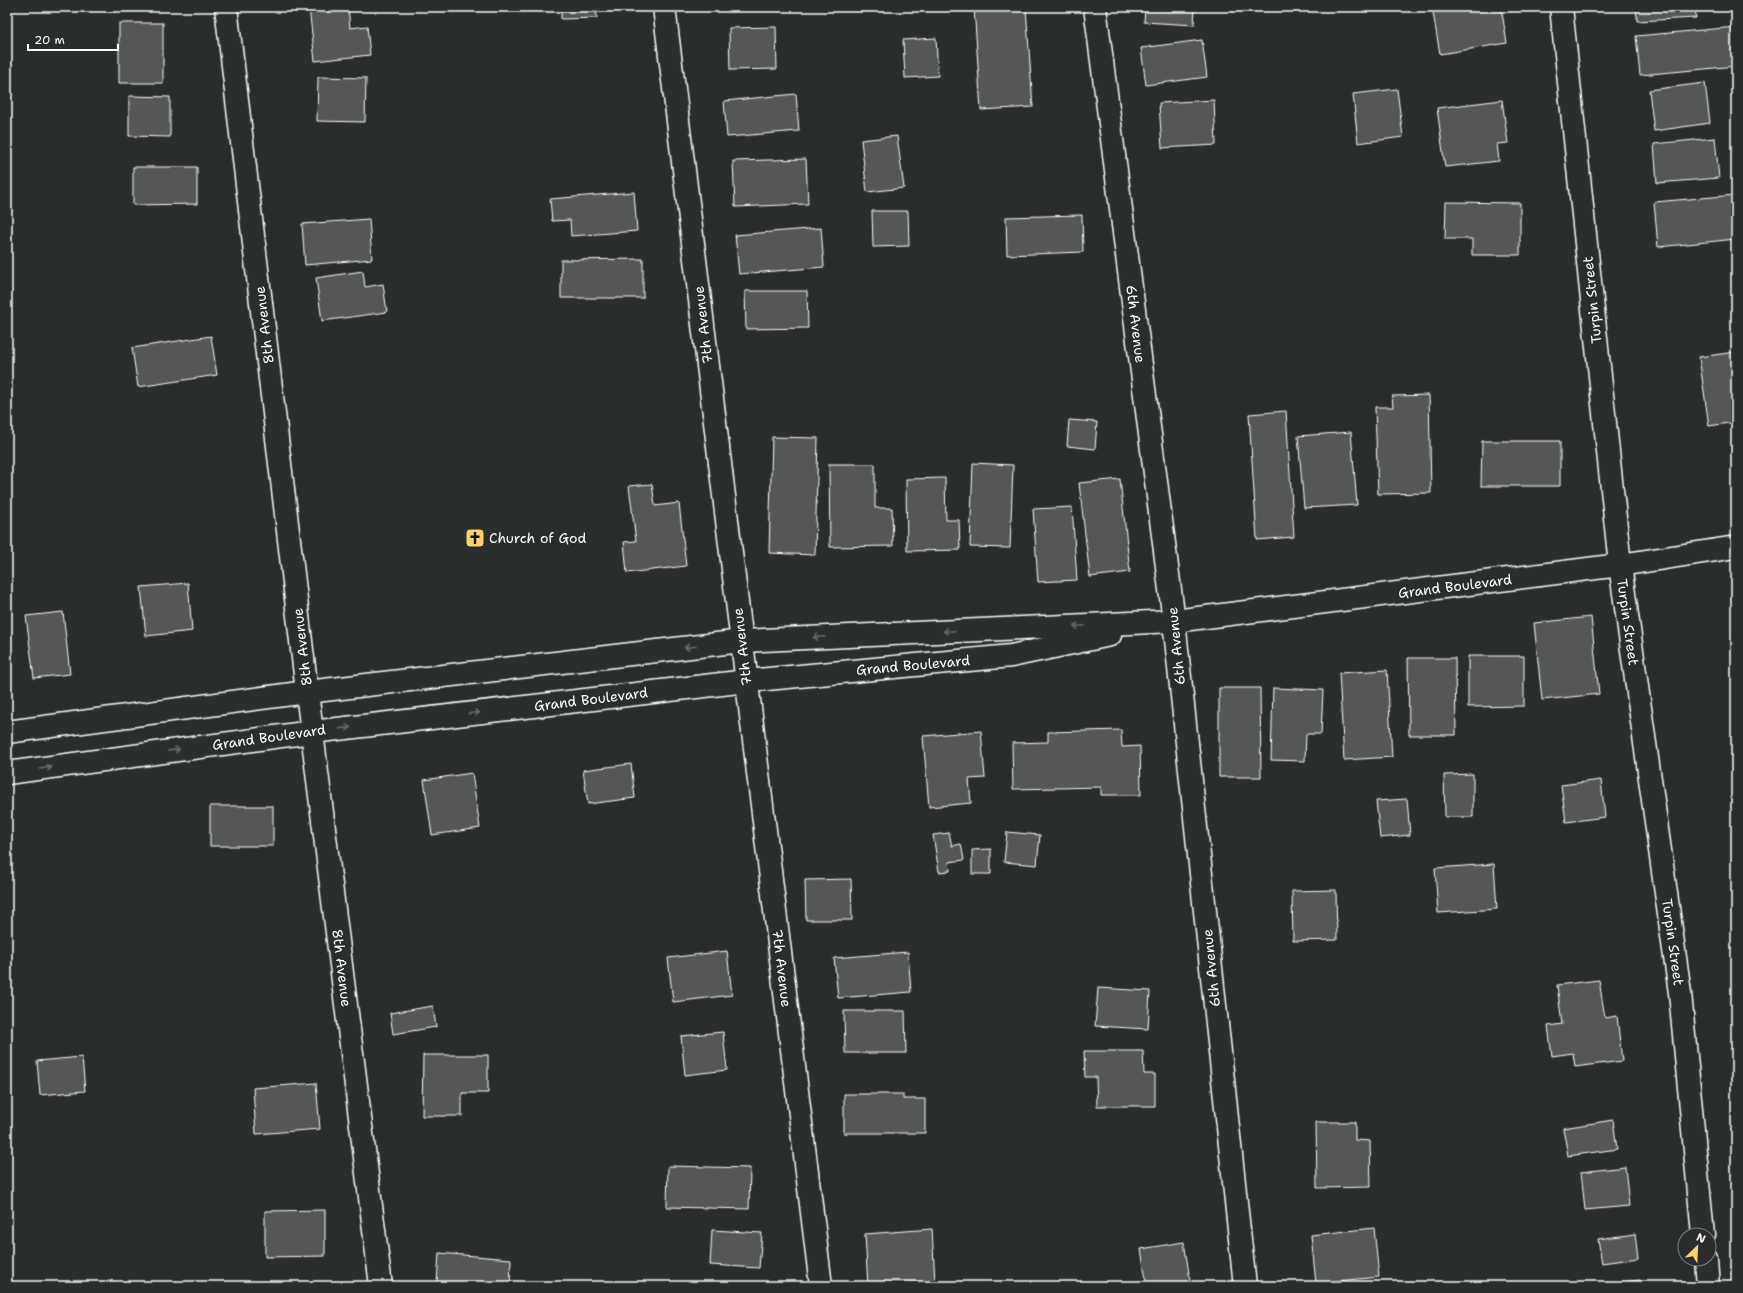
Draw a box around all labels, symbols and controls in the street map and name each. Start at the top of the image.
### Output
scale bar [28,26,118,52]
text: 20 m [34,32,65,48]
street label: Turpin Street [1578,256,1606,344]
street label: 6th Avenue [1122,284,1150,364]
street label: 8th Avenue [250,285,278,365]
street label: 7th Avenue [689,285,717,365]
church icon: Church of God [464,527,486,549]
place label: Church of God [489,529,586,547]
street label: Grand Boulevard [1397,570,1513,602]
street label: Turpin Street [1613,577,1643,667]
street label: 6th Avenue [1163,606,1189,686]
street label: 8th Avenue [288,607,316,687]
street label: 7th Avenue [728,607,756,687]
one-way arrow [1073,622,1086,629]
one-way arrow [943,628,956,635]
one-way arrow [813,634,826,641]
one-way arrow [684,643,697,651]
street label: Grand Boulevard [855,651,971,679]
street label: Grand Boulevard [533,683,649,715]
one-way arrow [467,709,480,716]
street label: Grand Boulevard [211,720,327,754]
one-way arrow [338,724,351,732]
one-way arrow [168,746,181,754]
one-way arrow [39,764,52,771]
street label: Turpin Street [1658,897,1688,987]
street label: 8th Avenue [328,928,356,1008]
street label: 7th Avenue [768,928,796,1008]
street label: 6th Avenue [1198,928,1224,1008]
north arrow [1677,1227,1717,1267]
text: N [1694,1230,1708,1247]

